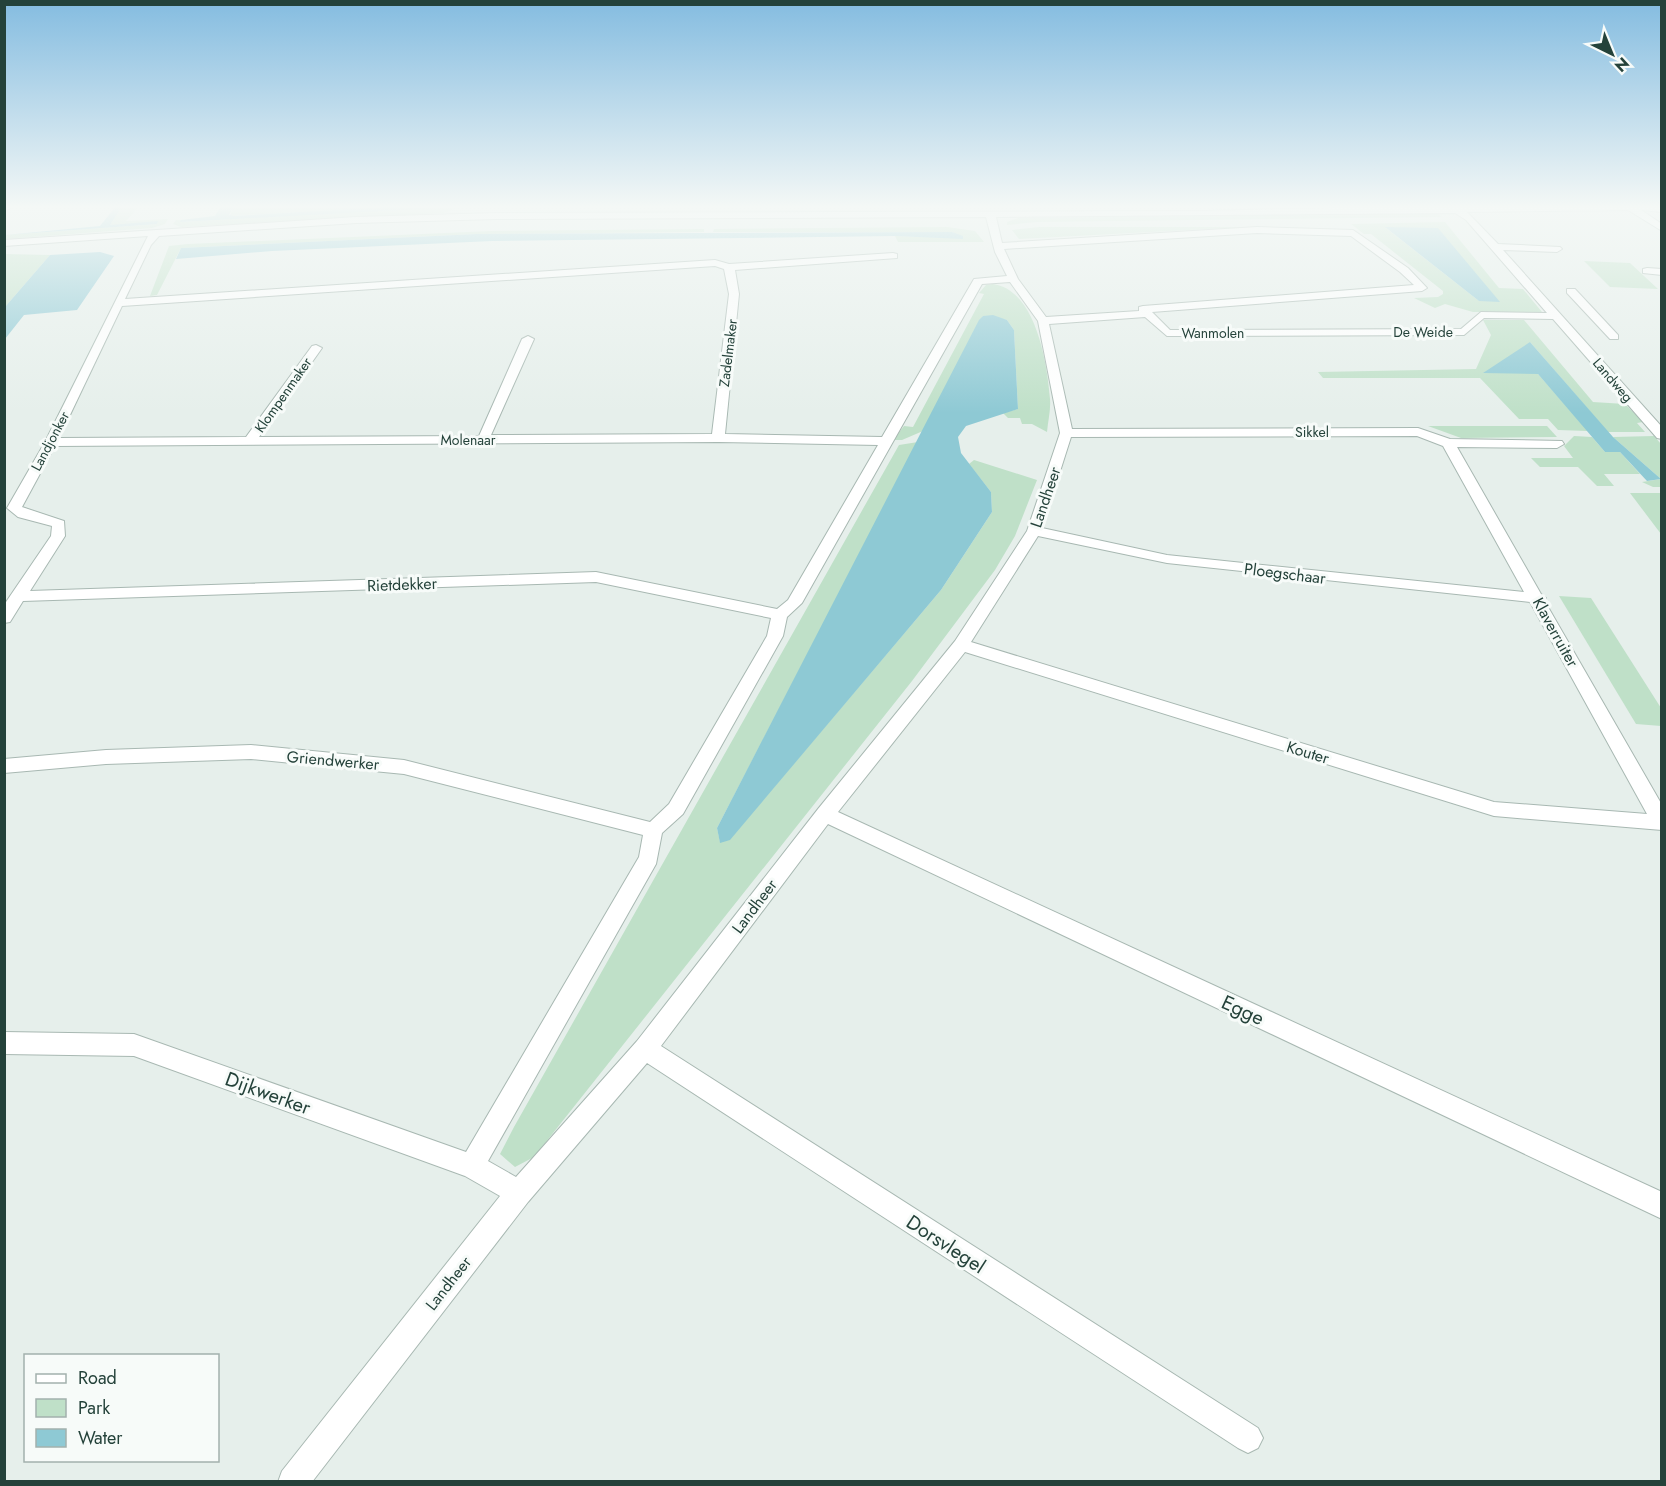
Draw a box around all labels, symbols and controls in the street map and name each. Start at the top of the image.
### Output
north arrow [1582,24,1642,84]
text: N [1609,52,1634,77]
street label: Zadelmaker [714,318,742,388]
street label: De Weide [1393,322,1453,342]
street label: Wanmolen [1182,323,1244,343]
street label: Klompenmaker [250,353,316,437]
street label: Landweg [1588,353,1638,407]
street label: Landjonker [26,408,74,474]
street label: Sikkel [1295,422,1329,442]
street label: Molenaar [440,430,496,450]
street label: Landheer [1024,463,1067,531]
street label: Ploegschaar [1243,557,1328,590]
street label: Rietdekker [367,572,438,597]
street label: Klaverruiter [1527,593,1584,672]
street label: Kouter [1284,735,1332,770]
street label: Griendwerker [286,745,381,776]
street label: Landheer [726,874,783,938]
street label: Egge [1217,988,1269,1033]
street label: Dijkwerker [221,1065,315,1122]
street label: Dorsvlegel [900,1208,991,1281]
street label: Landheer [420,1251,477,1315]
legend [24,1354,219,1462]
text: Road [78,1365,117,1391]
text: Park [78,1395,110,1421]
text: Water [78,1425,123,1451]

